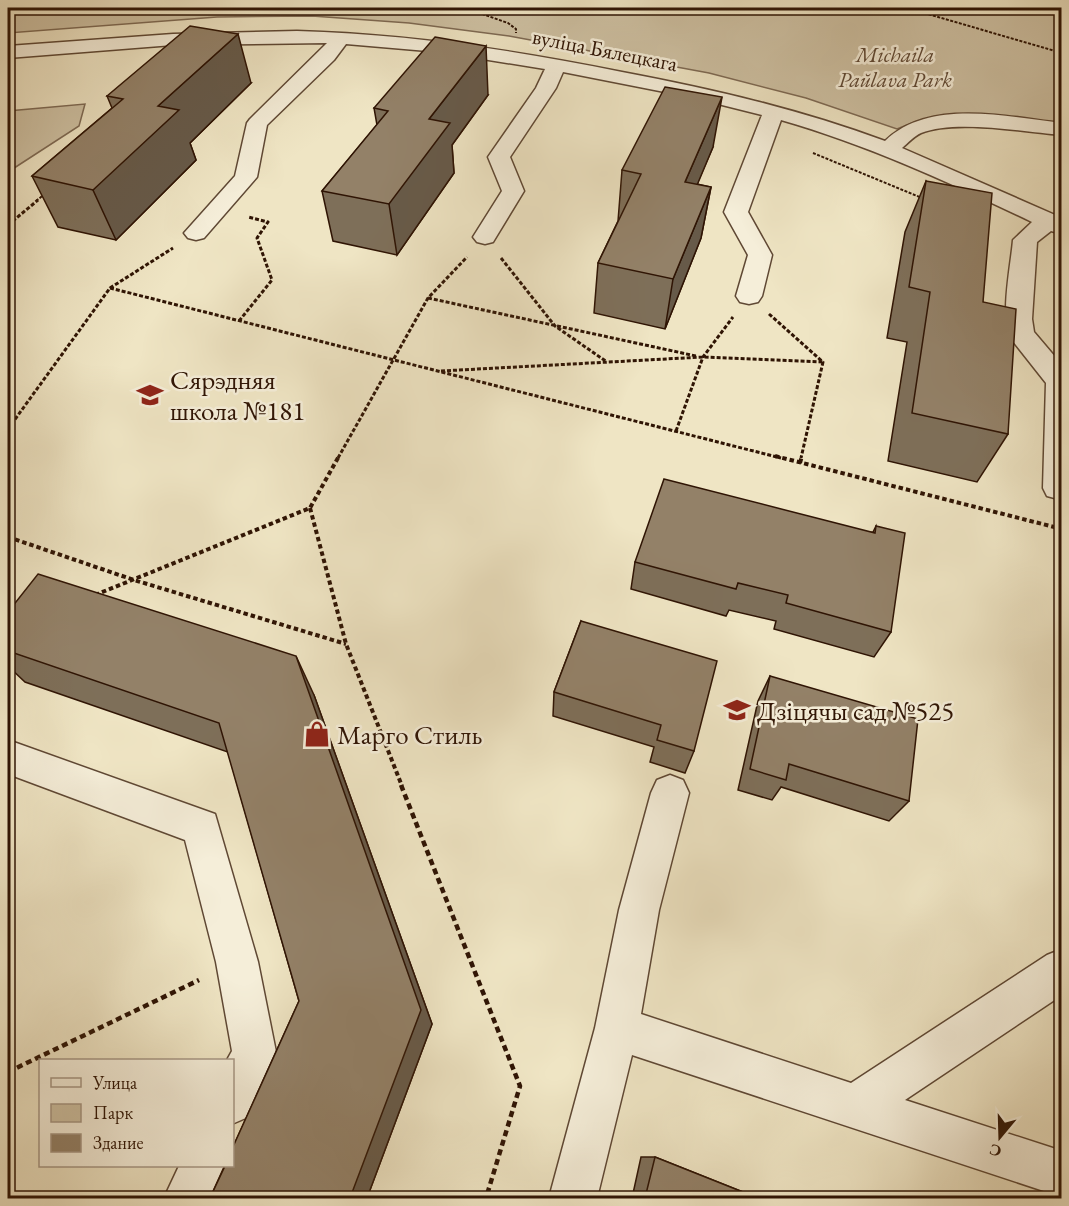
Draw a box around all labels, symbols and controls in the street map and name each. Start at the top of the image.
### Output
street label: вуліца Бялецкага [530,22,680,78]
park label: Michaila Paŭlava Park [838,40,952,94]
place label: Сярэдняя школа №181 [170,362,305,428]
school or university icon: Сярэдняя школа №181 [135,380,165,410]
place label: Дзіцячы сад №525 [757,693,954,728]
school or university icon: Дзіцячы сад №525 [722,695,752,725]
place label: Марго Стиль [337,717,482,752]
shop icon: Марго Стиль [302,719,332,749]
legend [39,1059,234,1167]
text: Улица [92,1071,138,1094]
text: Парк [93,1101,133,1124]
north arrow [970,1107,1030,1167]
text: Здание [93,1131,143,1154]
text: С [986,1139,1004,1162]

